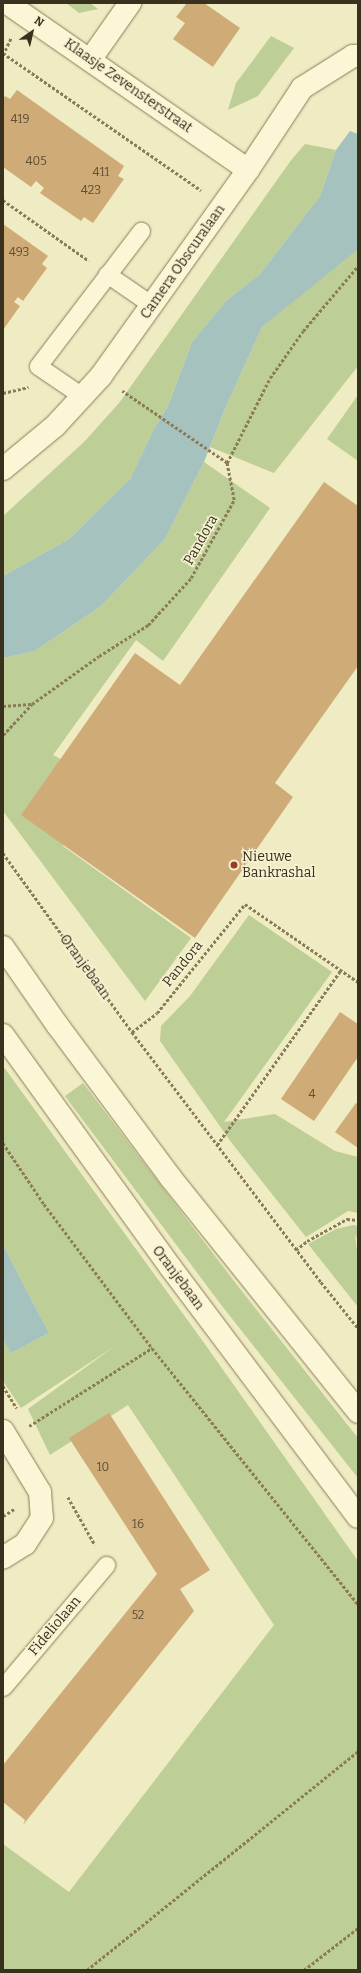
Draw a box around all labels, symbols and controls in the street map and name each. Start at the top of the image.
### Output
north arrow [12,12,52,52]
text: N [32,14,46,29]
street label: Klaasje Zevensterstraat [61,35,195,137]
house number: 419 [11,113,29,127]
house number: 405 [25,155,47,169]
house number: 411 [93,166,109,180]
house number: 423 [81,184,101,198]
street label: Camera Obscuralaan [137,202,229,322]
house number: 493 [9,246,29,260]
street label: Pandora [180,512,222,568]
place label: Nieuwe Bankrashal [242,849,315,882]
marker: Nieuwe Bankrashal [229,860,239,870]
street label: Oranjebaan [56,931,114,1003]
street label: Pandora [159,938,207,990]
house number: 4 [308,1088,316,1102]
street label: Oranjebaan [148,1243,208,1313]
house number: 10 [97,1461,109,1475]
house number: 16 [132,1518,144,1532]
street label: Fideliolaan [25,1593,85,1659]
house number: 52 [132,1609,144,1623]

